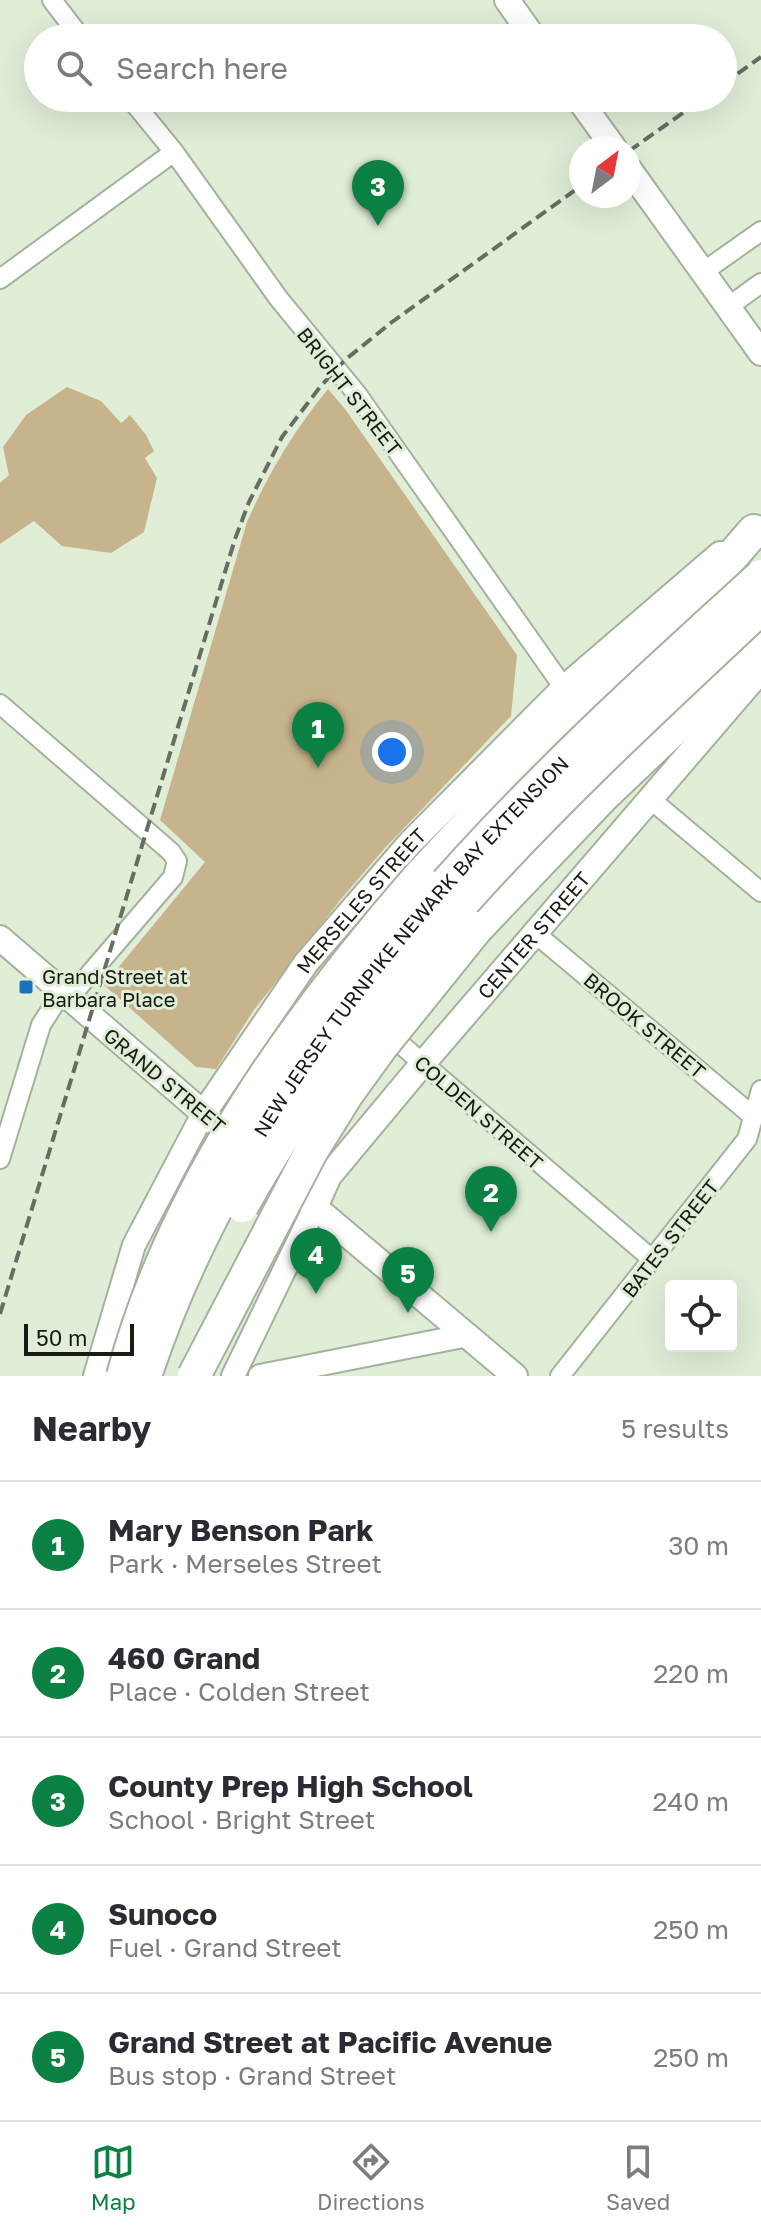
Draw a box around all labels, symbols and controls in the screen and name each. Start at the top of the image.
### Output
search box [24,24,737,112]
icon: search [52,46,96,90]
text: Search here [116,50,288,86]
north arrow [569,136,641,208]
pin: 3 [352,160,404,226]
street label: BRIGHT STREET [293,322,407,460]
pin: 1 [292,702,344,768]
your location [372,732,412,772]
street label: NEW JERSEY TURNPIKE NEWARK BAY EXTENSION [248,751,573,1141]
street label: MERSELES STREET [291,823,430,977]
street label: CENTER STREET [472,867,595,1003]
place label: Grand Street at Barbara Place [42,964,188,1011]
street label: BROOK STREET [579,967,711,1083]
marker: Grand Street at Barbara Place [17,978,35,996]
street label: GRAND STREET [99,1022,231,1138]
street label: COLDEN STREET [410,1050,548,1174]
pin: 2 [465,1166,517,1232]
street label: BATES STREET [617,1174,723,1302]
pin: 4 [290,1228,342,1294]
pin: 5 [382,1247,434,1313]
map controls [665,1280,737,1352]
button: locate [665,1280,737,1352]
scale bar [24,1320,134,1356]
text: 50 m [36,1324,87,1351]
text: Nearby [32,1408,152,1448]
text: 5 results [621,1413,729,1444]
text: Mary Benson Park [108,1512,374,1548]
text: 1 [51,1530,65,1561]
text: 30 m [668,1530,729,1561]
text: Park · Merseles Street [108,1548,382,1579]
text: 460 Grand [108,1640,260,1676]
text: 2 [50,1658,66,1689]
text: 220 m [653,1658,729,1689]
text: Place · Colden Street [108,1676,370,1707]
text: County Prep High School [108,1768,473,1804]
text: 3 [50,1786,66,1817]
text: 240 m [652,1786,729,1817]
text: School · Bright Street [108,1804,375,1835]
text: Sunoco [108,1896,217,1932]
text: 4 [50,1914,66,1945]
text: 250 m [653,1914,729,1945]
text: Fuel · Grand Street [108,1932,342,1963]
text: Grand Street at Pacific Avenue [108,2024,552,2060]
text: 5 [50,2042,66,2073]
text: 250 m [653,2042,729,2073]
text: Bus stop · Grand Street [108,2060,396,2091]
tab: Map [91,2140,136,2215]
tab: Directions [317,2140,425,2215]
tab: Saved [606,2140,670,2215]

